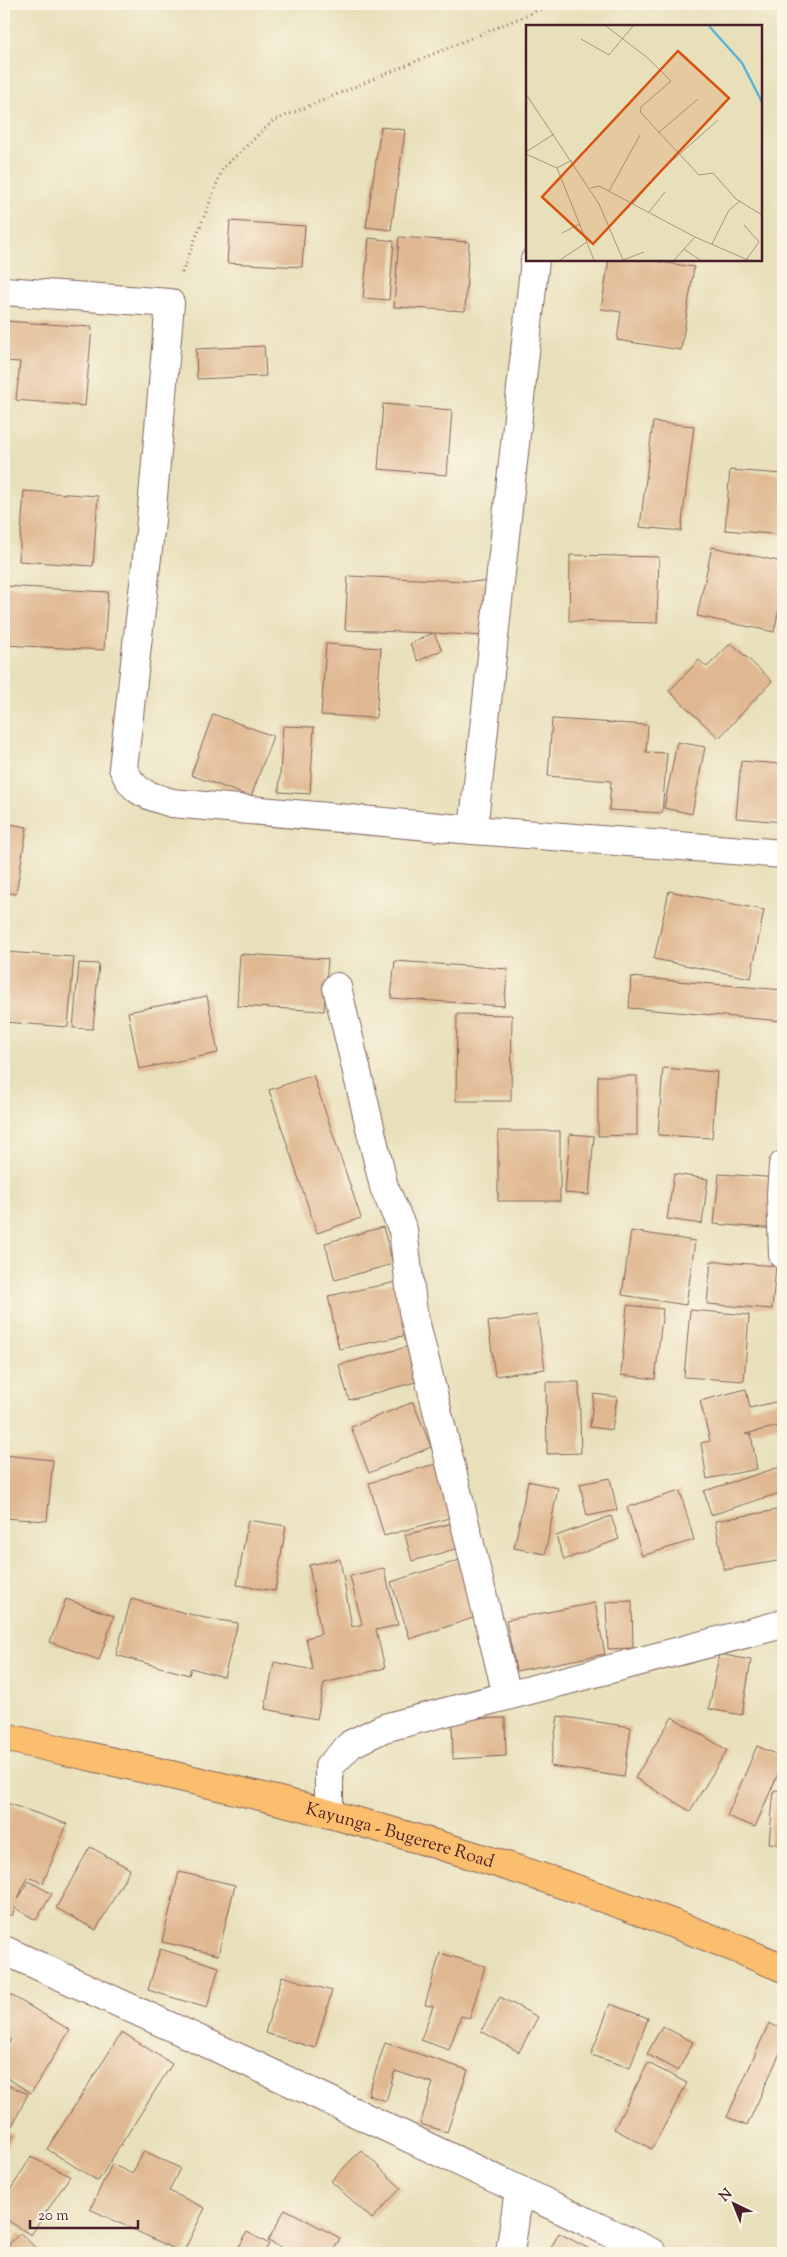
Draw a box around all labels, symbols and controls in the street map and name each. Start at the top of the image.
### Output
inset map [526,25,762,261]
street label: Kayunga - Bugerere Road [302,1797,497,1876]
north arrow [710,2180,760,2230]
text: N [716,2185,737,2207]
scale bar [30,2197,138,2229]
text: 20 m [38,2206,69,2227]

